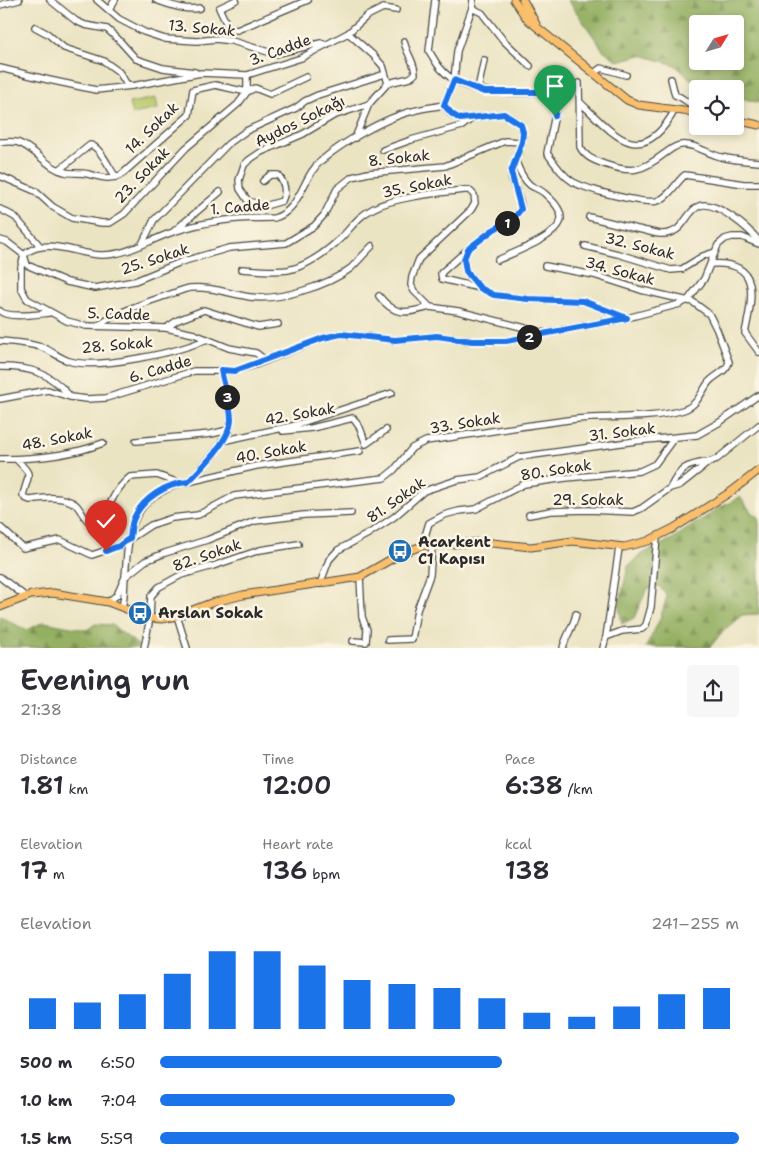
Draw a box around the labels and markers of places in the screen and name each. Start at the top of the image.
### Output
pin [534,65,576,116]
pin: 1 [494,210,520,236]
pin: 2 [516,324,542,350]
pin: 3 [214,384,240,410]
pin [85,500,127,551]
place label: Acarkent C1 Kapısı [418,532,491,569]
bus stop icon: Acarkent C1 Kapısı [387,538,413,564]
bus stop icon: Arslan Sokak [127,600,153,626]
place label: Arslan Sokak [158,603,264,623]

